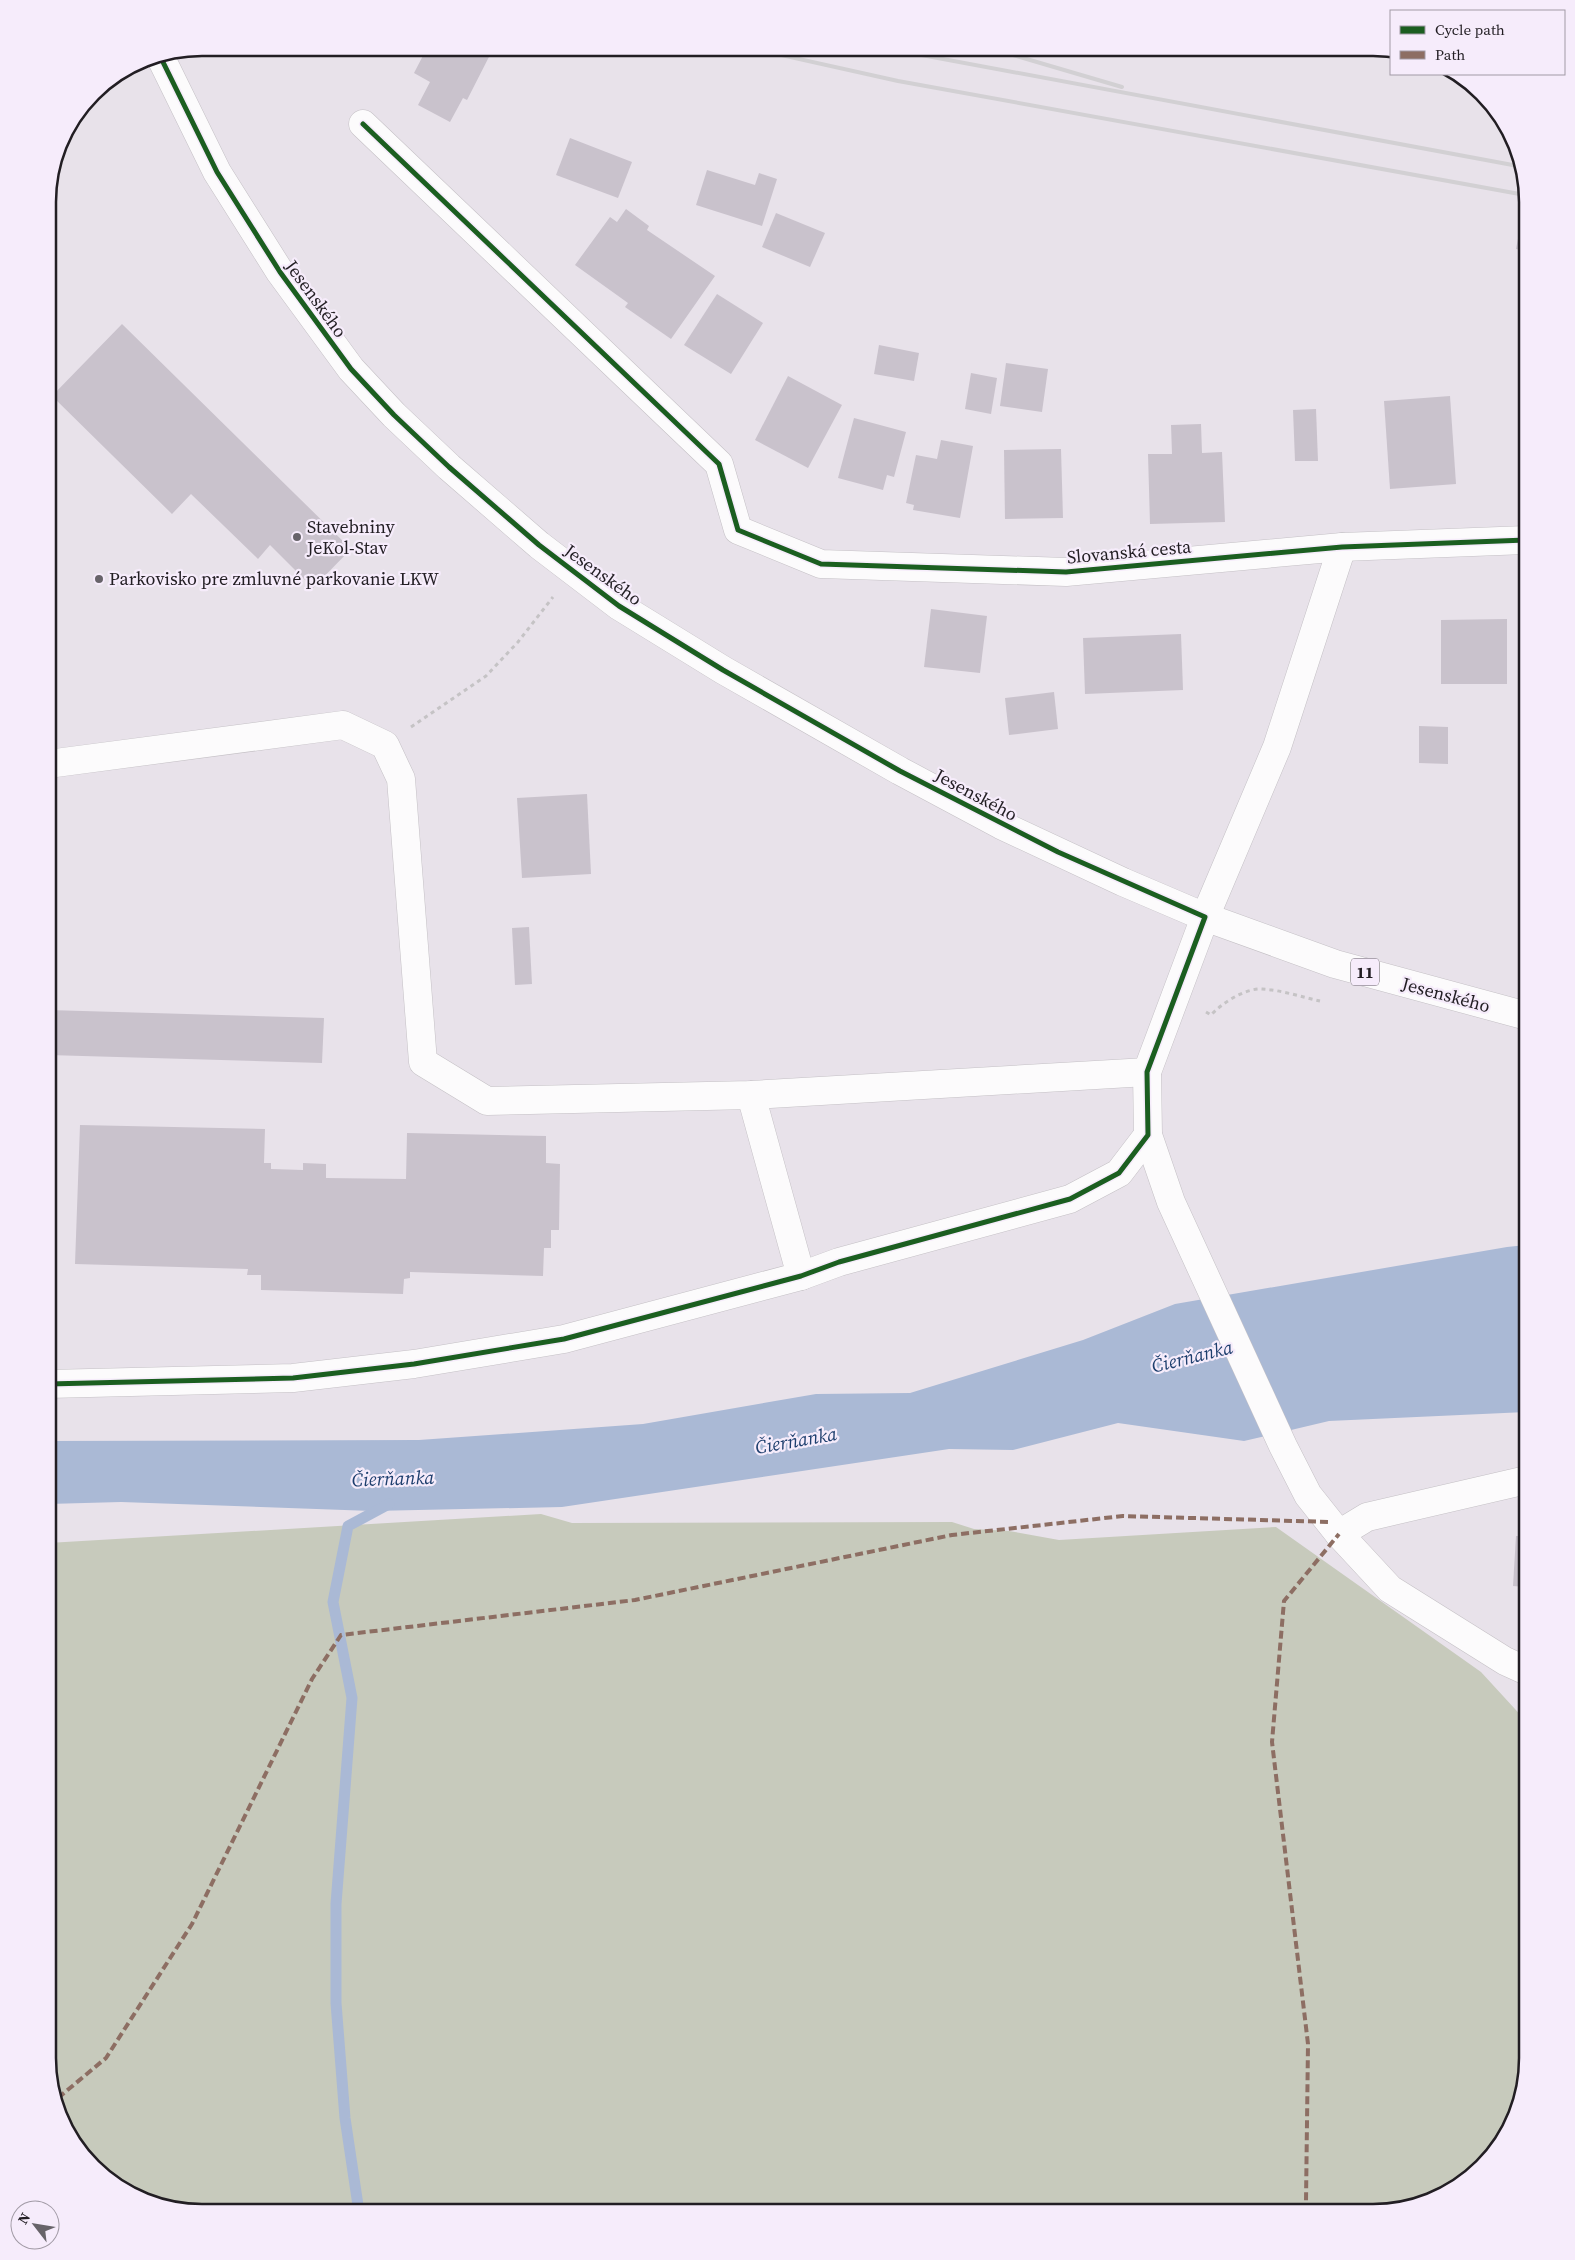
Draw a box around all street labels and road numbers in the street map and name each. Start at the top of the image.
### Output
street label: Jesenského [279,254,353,343]
street label: Slovanská cesta [1066,534,1193,569]
street label: Jesenského [559,537,647,611]
street label: Jesenského [930,762,1022,827]
road number: 11 [1351,959,1379,986]
street label: Jesenského [1398,971,1493,1018]

